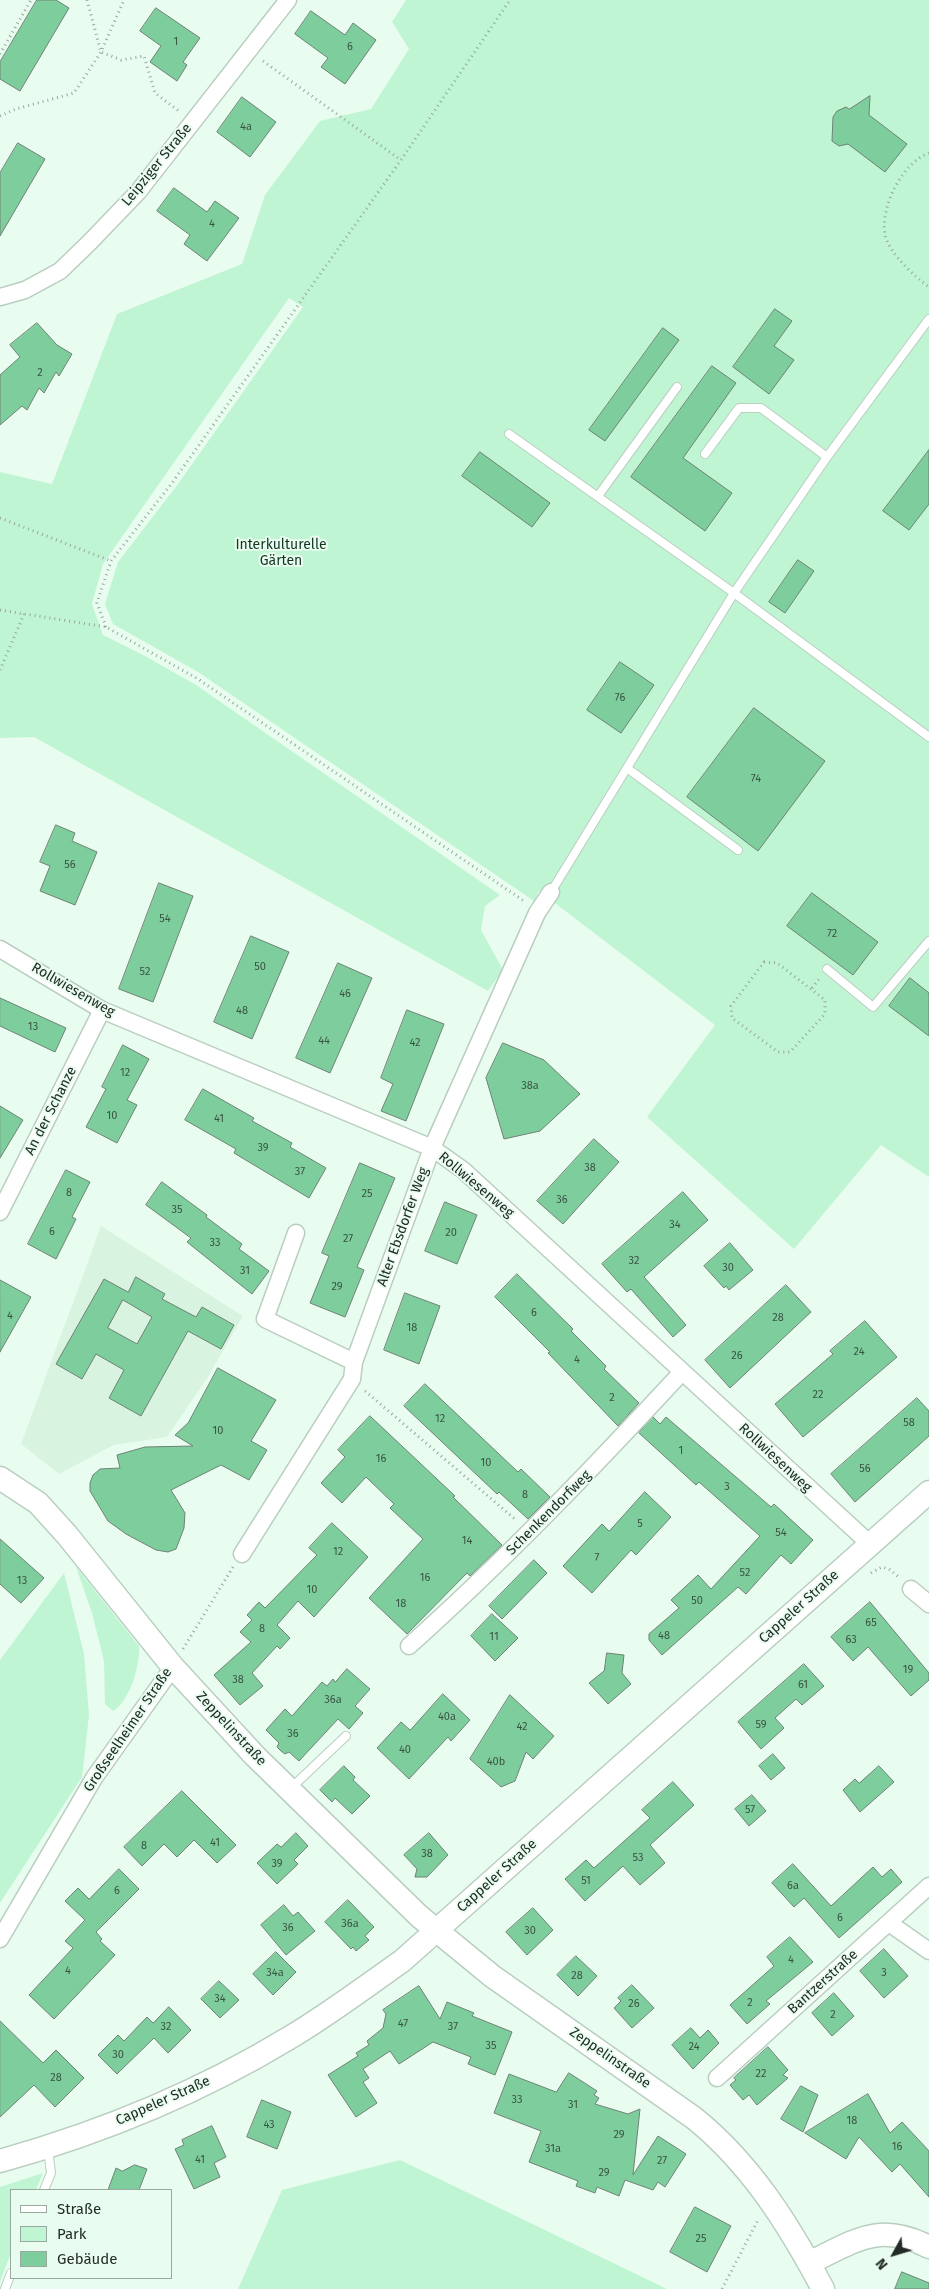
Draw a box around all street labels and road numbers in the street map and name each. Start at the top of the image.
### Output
street label: Leipziger Straße [119,120,195,210]
street label: Rollwiesenweg [28,959,118,1021]
street label: An der Schanze [21,1064,81,1158]
street label: Rollwiesenweg [435,1148,517,1222]
street label: Alter Ebsdorfer Weg [374,1165,432,1289]
street label: Rollwiesenweg [735,1420,815,1496]
street label: Schenkendorfweg [503,1467,595,1559]
street label: Cappeler Straße [756,1567,842,1647]
street label: Großseelheimer Straße [80,1665,176,1795]
street label: Zeppelinstraße [192,1688,270,1770]
street label: Cappeler Straße [454,1836,540,1916]
street label: Bantzerstraße [785,1946,861,2018]
street label: Zeppelinstraße [566,2024,654,2092]
street label: Cappeler Straße [113,2073,213,2129]

